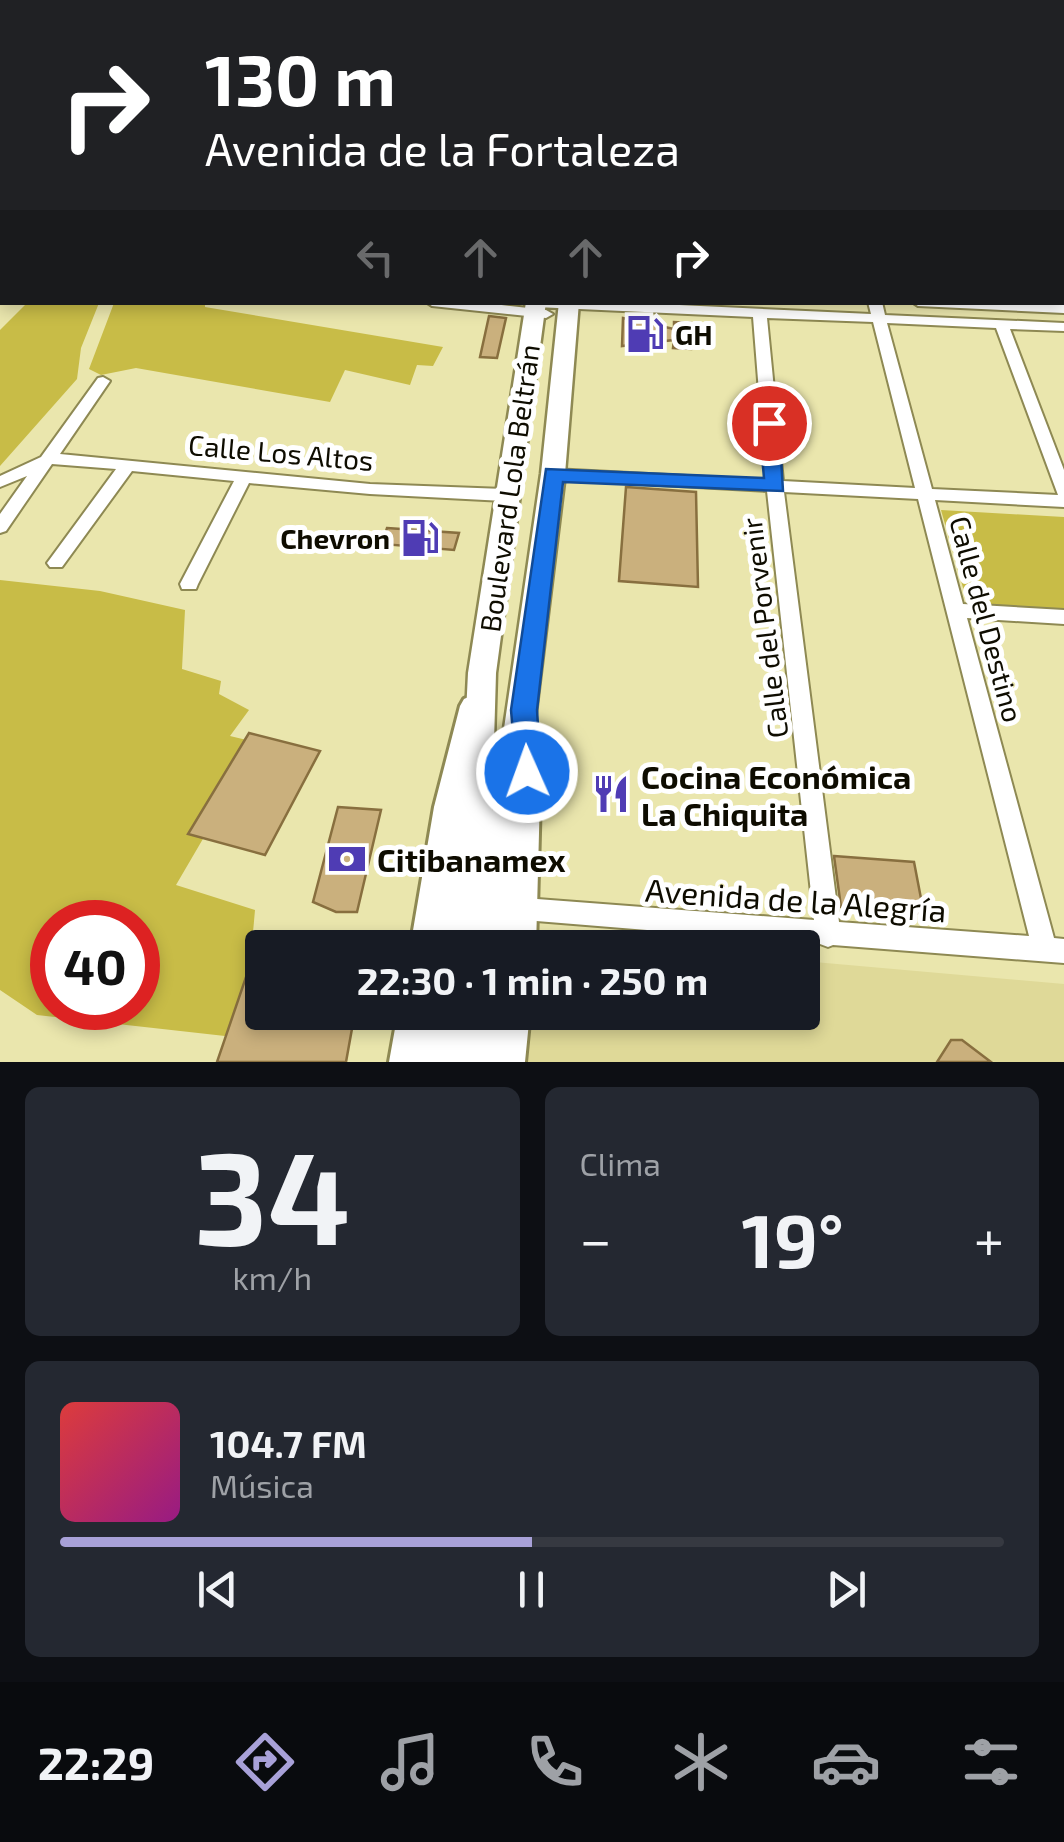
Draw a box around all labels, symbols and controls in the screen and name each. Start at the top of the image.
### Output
text: 130 m [205,36,396,120]
icon: right [40,40,170,170]
text: Avenida de la Fortaleza [205,121,680,175]
icon: left [348,230,403,285]
icon: ahead [453,230,508,285]
icon: ahead [558,230,613,285]
icon: right [663,230,718,285]
fuel station icon: GH [624,313,666,355]
place label: GH [675,317,713,351]
street label: Boulevard Lola Beltrán [472,342,546,634]
pin [727,381,812,466]
icon: arrive [742,396,797,451]
street label: Calle Los Altos [187,427,375,477]
street label: Calle del Destino [943,512,1031,726]
street label: Calle del Porvenir [734,516,794,740]
fuel station icon: Chevron [399,517,441,559]
place label: Chevron [280,521,390,555]
position arrow [475,720,579,824]
place label: Cocina Económica La Chiquita [641,757,911,832]
restaurant icon: Cocina Económica La Chiquita [590,773,632,815]
bank icon: Citibanamex [326,838,368,880]
place label: Citibanamex [377,840,566,878]
street label: Avenida de la Alegría [644,870,948,928]
speed limit sign: 40 [30,900,160,1030]
text: 22:30 · 1 min · 250 m [357,957,708,1003]
text: 34 [194,1115,351,1271]
text: Clima [580,1144,661,1182]
text: 19° [741,1193,844,1283]
text: − [580,1205,612,1271]
text: + [974,1205,1004,1271]
text: km/h [233,1258,312,1296]
text: 104.7 FM [210,1420,367,1466]
text: Música [210,1466,314,1504]
icon: previous [190,1562,245,1617]
icon: pause [504,1562,559,1617]
icon: next [819,1562,874,1617]
icon: directions [230,1727,300,1797]
icon: music [375,1727,445,1797]
icon: phone [520,1727,590,1797]
icon: climate [666,1727,736,1797]
icon: car [811,1727,881,1797]
icon: filters [956,1727,1026,1797]
text: 22:29 [38,1735,154,1789]

